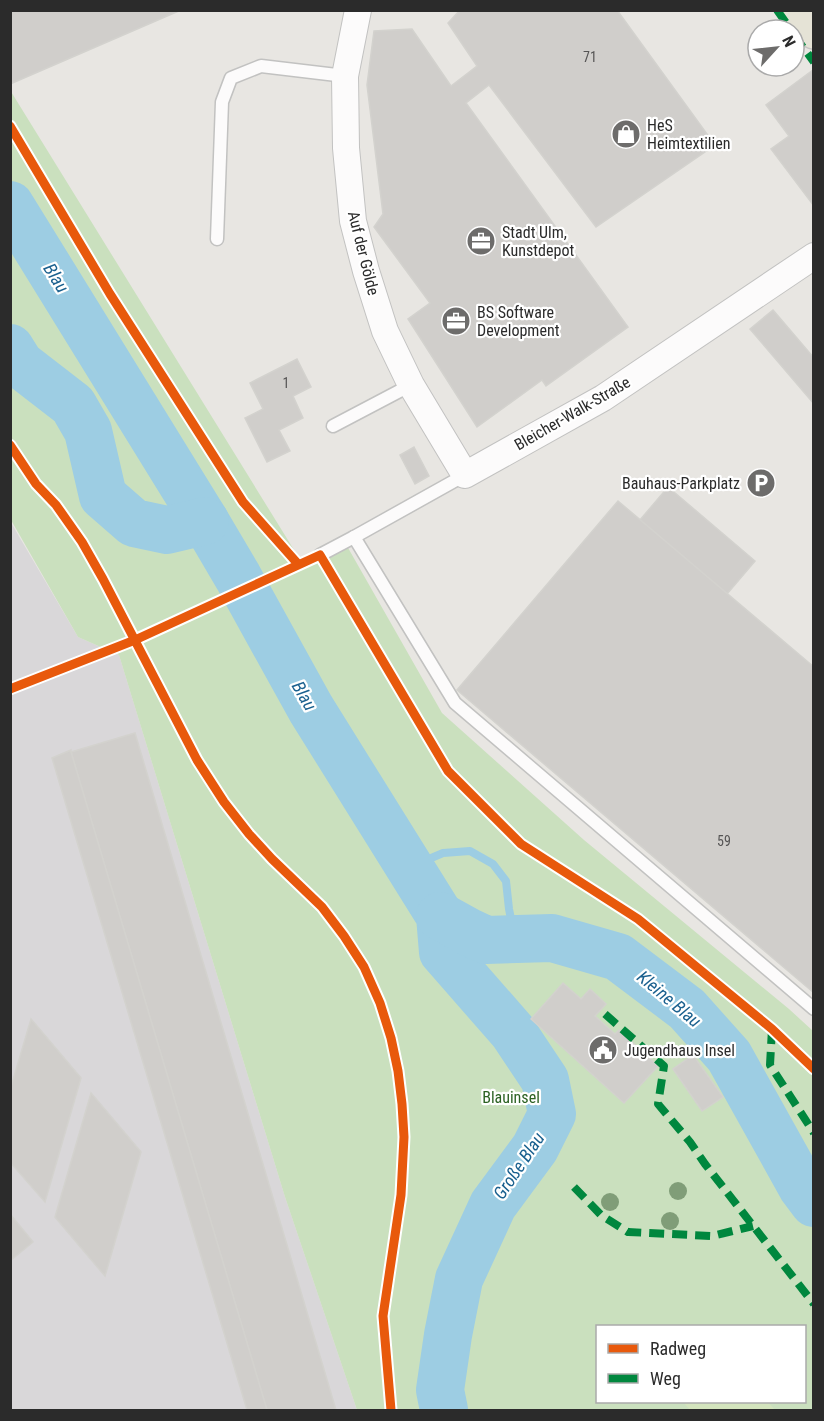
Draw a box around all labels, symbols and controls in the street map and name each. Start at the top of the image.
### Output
north arrow [746,18,806,78]
text: N [778,33,800,50]
house number: 71 [583,49,597,65]
place label: HeS Heimtextilien [647,116,730,153]
shop icon: HeS Heimtextilien [610,118,642,150]
street label: Auf der Gölde [344,209,383,297]
place label: Stadt Ulm, Kunstdepot [502,223,574,260]
office icon: Stadt Ulm, Kunstdepot [465,225,497,257]
water label: Blau [39,259,74,297]
place label: BS Software Development [477,303,560,340]
office icon: BS Software Development [440,305,472,337]
street label: Bleicher-Walk-Straße [511,373,634,454]
house number: 1 [283,375,289,391]
parking icon: Bauhaus-Parkplatz [745,467,777,499]
place label: Bauhaus-Parkplatz [622,474,740,493]
water label: Blau [288,677,321,715]
house number: 59 [717,833,731,849]
water label: Kleine Blau [633,966,706,1032]
public building icon: Jugendhaus Insel [587,1034,619,1066]
place label: Jugendhaus Insel [624,1041,735,1060]
park label: Blauinsel [482,1088,540,1107]
water label: Große Blau [489,1128,549,1203]
legend [596,1325,806,1403]
text: Radweg [650,1338,706,1359]
text: Weg [650,1368,681,1389]

